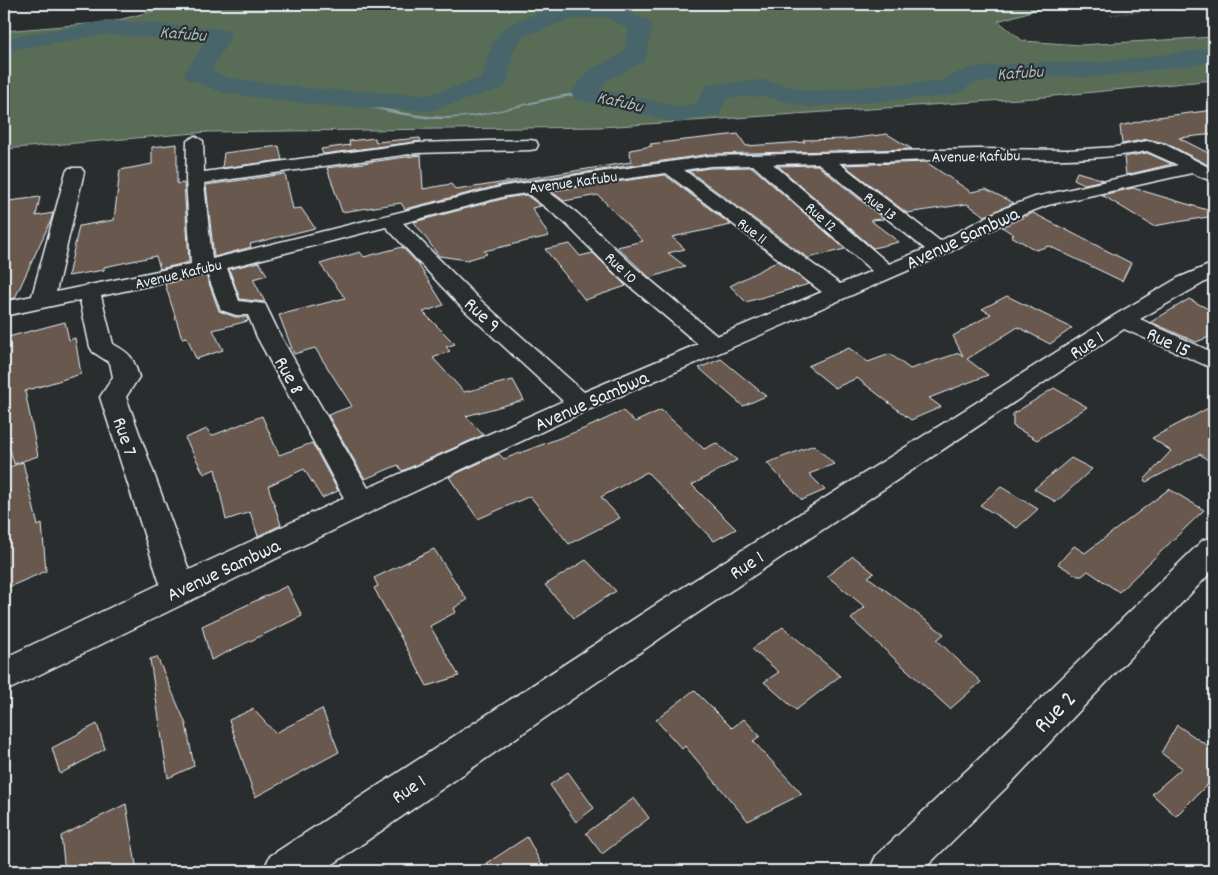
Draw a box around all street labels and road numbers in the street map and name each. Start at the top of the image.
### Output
street label: Avenue Kafubu [931,145,1021,170]
street label: Avenue Kafubu [528,166,619,201]
street label: Rue 13 [858,187,901,227]
street label: Rue 12 [799,197,841,238]
street label: Avenue Sambwa [902,201,1025,278]
street label: Rue 11 [732,213,771,251]
street label: Rue 10 [599,248,642,290]
street label: Avenue Kafubu [133,254,224,297]
street label: Rue 9 [456,292,505,340]
street label: Rue 15 [1141,321,1194,366]
street label: Rue 1 [1065,325,1110,368]
street label: Rue 8 [265,352,309,401]
street label: Avenue Sambwa [531,365,654,440]
street label: Rue 7 [104,414,143,460]
street label: Avenue Sambwa [163,533,286,610]
street label: Rue 1 [725,545,770,588]
street label: Rue 2 [1027,684,1085,742]
street label: Rue 1 [387,769,432,812]

